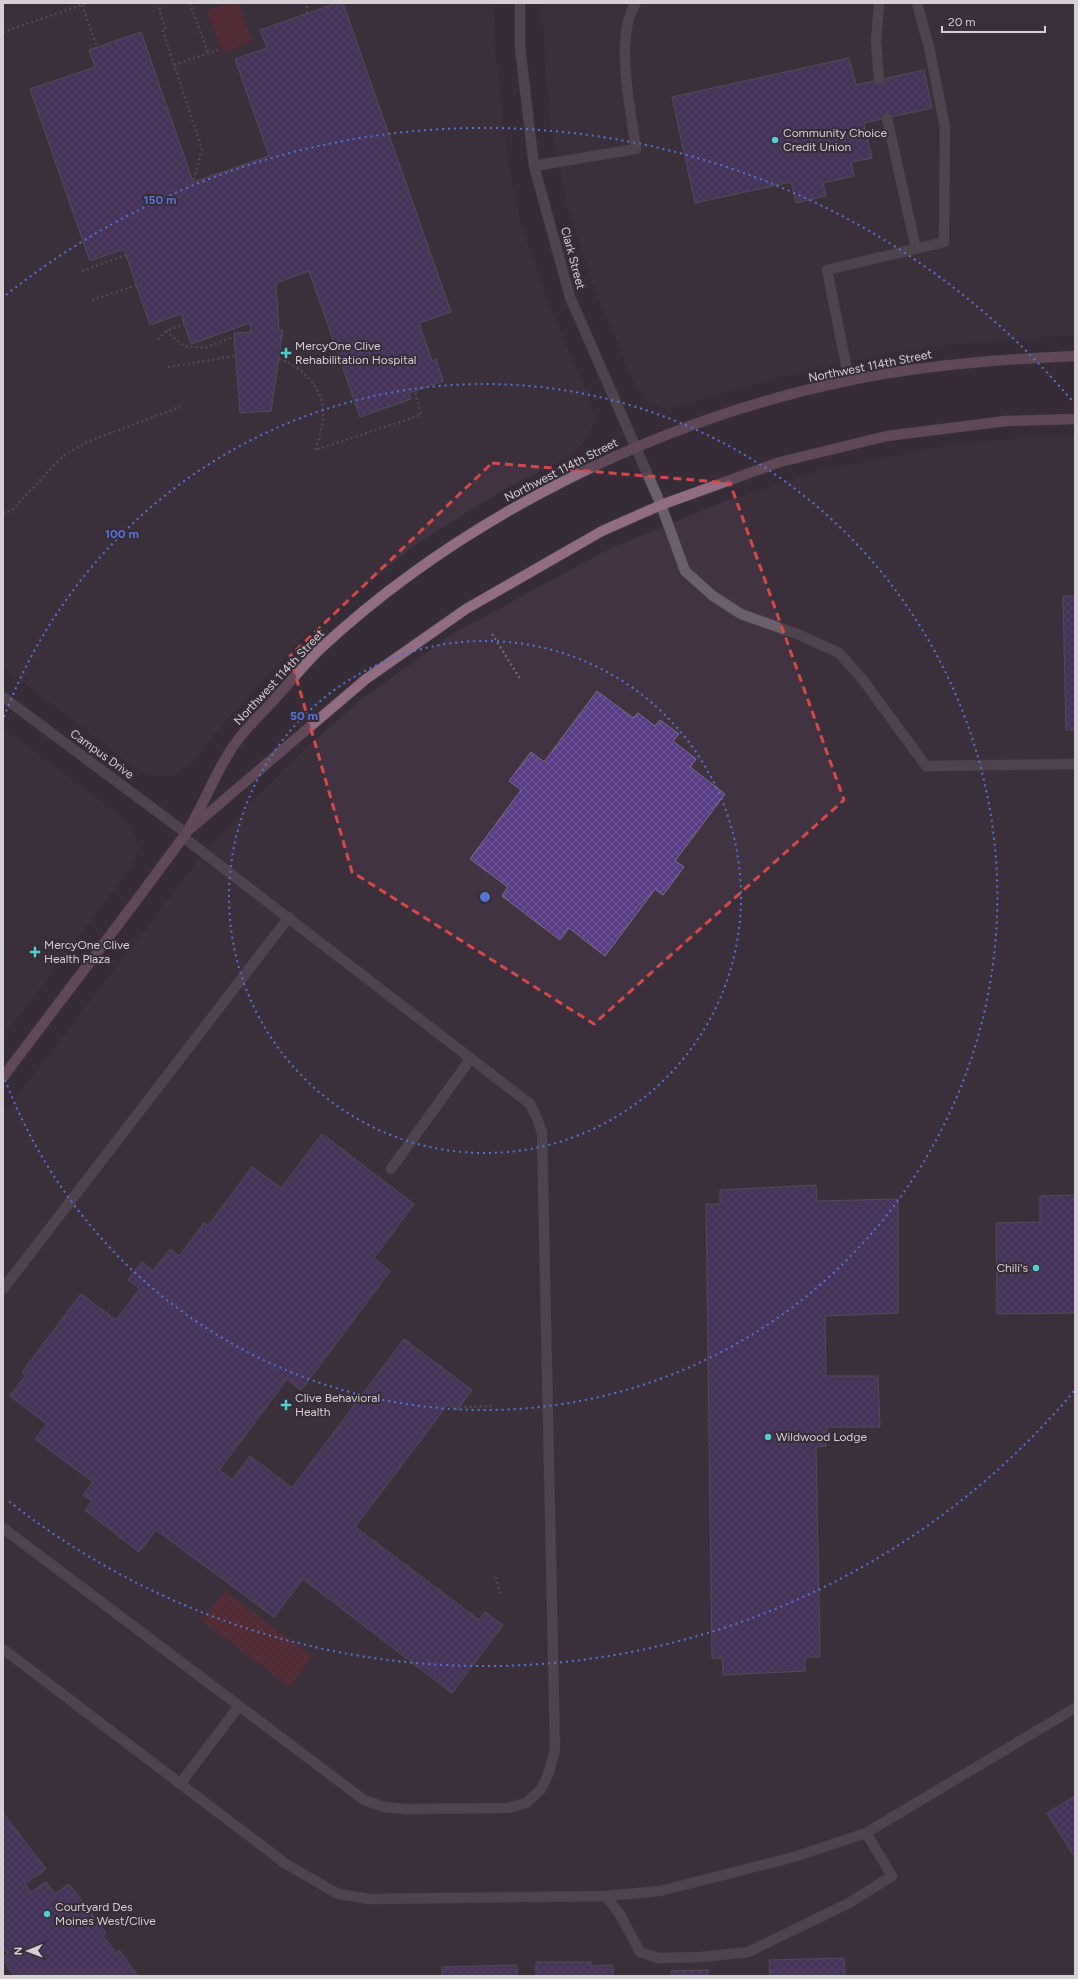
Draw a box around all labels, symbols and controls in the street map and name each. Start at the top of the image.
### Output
scale bar [942,8,1045,34]
text: 20 m [948,15,976,29]
place label: Community Choice Credit Union [783,126,888,154]
marker: Community Choice Credit Union [770,135,780,145]
text: 150 m [143,193,177,207]
street label: Clark Street [558,225,588,291]
place label: MercyOne Clive Rehabilitation Hospital [295,339,416,367]
marker: MercyOne Clive Rehabilitation Hospital [280,347,292,359]
street label: Northwest 114th Street [807,347,933,385]
street label: Northwest 114th Street [502,435,621,505]
text: 100 m [105,527,139,541]
street label: Northwest 114th Street [231,626,327,728]
text: 50 m [290,709,318,723]
street label: Campus Drive [68,726,137,782]
centre of rings [478,890,492,904]
place label: MercyOne Clive Health Plaza [44,938,130,966]
marker: MercyOne Clive Health Plaza [29,946,41,958]
place label: Chili's [996,1261,1028,1275]
marker: Chili's [1031,1263,1041,1273]
place label: Clive Behavioral Health [295,1391,380,1419]
marker: Clive Behavioral Health [280,1399,292,1411]
place label: Wildwood Lodge [776,1430,867,1444]
marker: Wildwood Lodge [763,1432,773,1442]
place label: Courtyard Des Moines West/Clive [55,1900,156,1928]
marker: Courtyard Des Moines West/Clive [42,1909,52,1919]
north arrow [8,1931,48,1971]
text: N [12,1947,25,1956]

